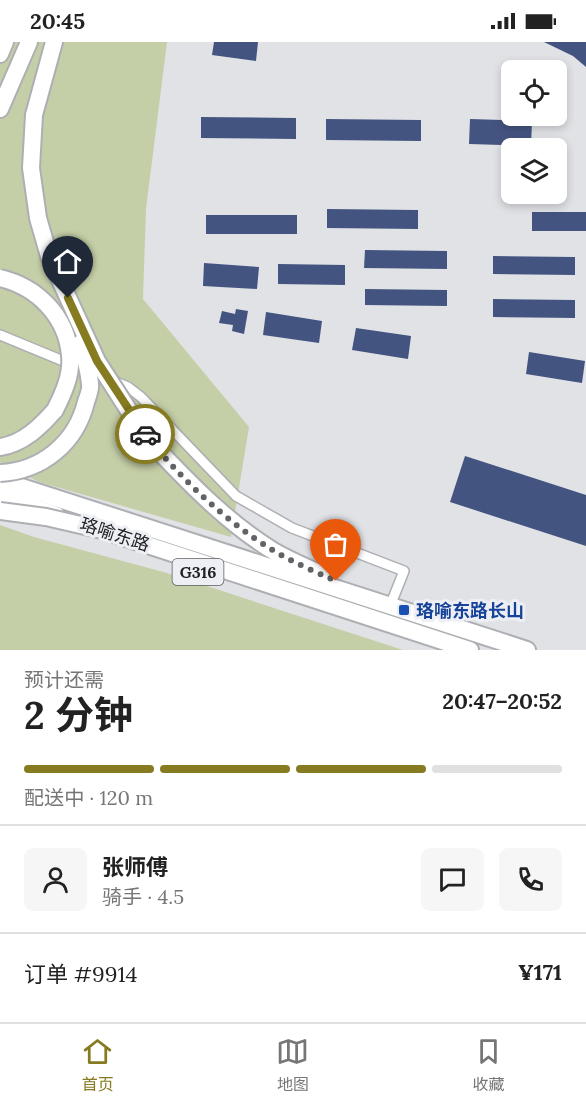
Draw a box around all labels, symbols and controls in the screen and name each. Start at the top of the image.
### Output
text: 20:45 [30,7,85,35]
map controls [501,60,567,204]
button: locate [501,60,567,126]
button: layers [501,138,567,204]
pin [42,236,93,298]
icon: home [51,245,84,278]
courier [115,404,175,464]
icon: car [129,418,162,451]
street label: 珞喻东路 [77,512,153,556]
pin [310,519,361,581]
icon: bag [319,528,352,561]
road number: G316 [172,559,224,585]
place label: 珞喻东路长山 [416,599,524,622]
marker: 珞喻东路长山 [397,603,411,617]
text: 预计还需 [24,667,104,692]
text: 20:47–20:52 [442,687,562,715]
text: 2 分钟 [24,690,133,740]
text: 配送中 · 120 m [24,785,153,810]
button: person [24,848,87,911]
button: chat [421,848,484,911]
button: phone [499,848,562,911]
text: 张师傅 [102,853,168,881]
text: 骑手 · 4.5 [102,884,184,909]
text: ¥171 [518,958,562,986]
text: 订单 #9914 [24,960,137,988]
tab: 首页 [81,1035,114,1095]
tab: 地图 [276,1035,309,1095]
tab: 收藏 [472,1035,505,1095]

